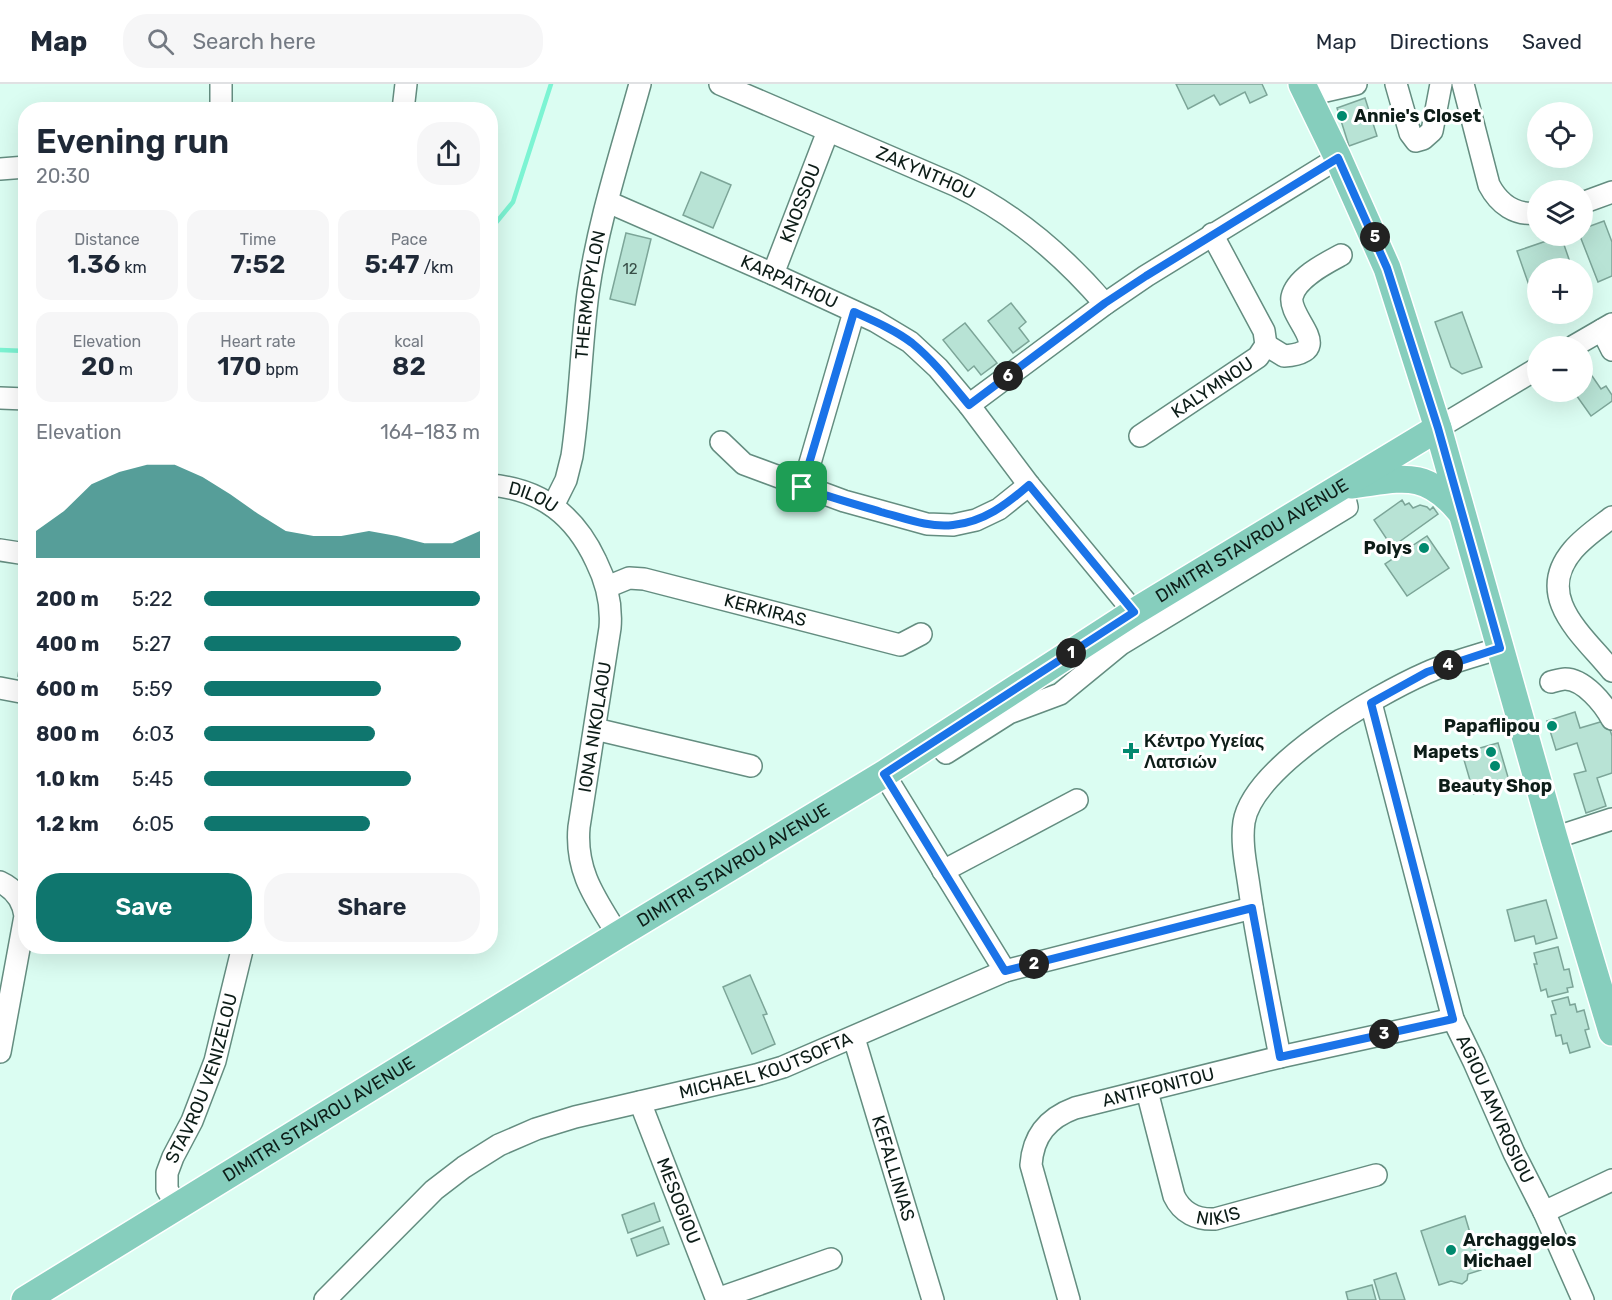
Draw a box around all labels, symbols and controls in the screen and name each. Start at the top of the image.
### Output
search box [123,14,543,68]
text: Map [30,25,87,58]
icon: search [144,25,177,58]
text: Search here [192,28,316,55]
text: Map [1316,29,1357,54]
text: Directions [1390,29,1489,54]
text: Saved [1522,29,1582,54]
map controls [1527,102,1593,402]
button: locate [1527,102,1593,168]
place label: Annie's Closet [1354,105,1481,127]
marker: Annie's Closet [1335,109,1349,123]
text: Evening run [36,122,229,161]
button: share [417,122,480,185]
street label: ZAKYNTHOU [873,141,979,204]
street label: KNOSSOU [775,160,825,246]
text: 20:30 [36,164,90,188]
button: layers [1527,180,1593,246]
pin: 5 [1360,222,1390,252]
text: 5 [1370,227,1380,246]
street label: THERMOPYLON [571,228,611,360]
text: Distance [74,230,140,249]
text: Time [240,230,276,249]
text: Pace [391,230,427,249]
text: 1.36 [67,249,120,280]
text: 7:52 [231,249,285,280]
text: 5:47 [364,249,419,280]
street label: KARPATHOU [737,250,841,313]
text: km [120,258,147,277]
text: /km [419,258,454,277]
button: + [1527,258,1593,324]
house number: 12 [622,260,638,278]
text: Elevation [73,332,141,351]
text: Heart rate [220,332,296,351]
text: kcal [394,332,424,351]
button: − [1527,336,1593,402]
text: 20 [81,351,115,382]
text: 170 [217,351,262,382]
text: 82 [392,351,426,382]
street label: KALYMNOU [1167,352,1258,423]
text: m [115,360,133,379]
text: bpm [262,360,299,379]
pin: 6 [993,361,1023,391]
text: 6 [1003,366,1013,385]
text: Elevation [36,420,122,444]
text: 164–183 m [380,420,480,444]
pin [776,461,827,512]
icon: arrive [785,470,818,503]
street label: DIMITRI STAVROU AVENUE [1151,474,1352,607]
street label: DILOU [506,477,562,518]
place label: Polys [1363,537,1412,559]
marker: Polys [1417,541,1431,555]
text: 200 m [36,587,99,611]
text: 5:22 [132,587,172,611]
street label: KERKIRAS [722,589,809,631]
text: 400 m [36,632,99,656]
text: 5:27 [132,632,171,656]
pin: 1 [1056,638,1086,668]
text: 1 [1067,643,1075,662]
pin: 4 [1433,650,1463,680]
text: 4 [1443,655,1453,674]
street label: IONA NIKOLAOU [574,660,616,794]
text: 600 m [36,677,99,701]
text: 5:59 [132,677,173,701]
place label: Papaflipou [1444,715,1540,737]
marker: Papaflipou [1545,719,1559,733]
text: 800 m [36,722,99,746]
text: 6:03 [132,722,174,746]
place label: Κέντρο Υγείας Λατσιών [1144,730,1264,773]
place label: Mapets [1413,741,1479,763]
marker: Κέντρο Υγείας Λατσιών [1122,742,1140,760]
marker: Mapets [1484,745,1498,759]
marker: Beauty Shop [1488,759,1502,773]
text: 1.0 km [36,767,99,791]
text: 5:45 [132,767,173,791]
place label: Beauty Shop [1438,775,1552,797]
street label: DIMITRI STAVROU AVENUE [633,798,834,932]
text: 1.2 km [36,812,99,836]
text: 6:05 [132,812,174,836]
button: Save [36,873,252,942]
button: Share [264,873,480,942]
pin: 2 [1019,949,1049,979]
text: 2 [1029,954,1039,973]
street label: STAVROU VENIZELOU [161,991,242,1166]
pin: 3 [1369,1019,1399,1049]
text: 3 [1379,1024,1389,1043]
street label: MICHAEL KOUTSOFTA [677,1027,856,1104]
street label: AGIOU AMVROSIOU [1452,1031,1539,1187]
street label: DIMITRI STAVROU AVENUE [219,1052,419,1187]
street label: ANTIFONITOU [1100,1063,1217,1112]
street label: KEFALLINIAS [867,1113,920,1224]
street label: MESOGIOU [652,1155,705,1247]
street label: NIKIS [1194,1202,1243,1230]
place label: Archaggelos Michael [1463,1229,1577,1272]
marker: Archaggelos Michael [1444,1243,1458,1257]

